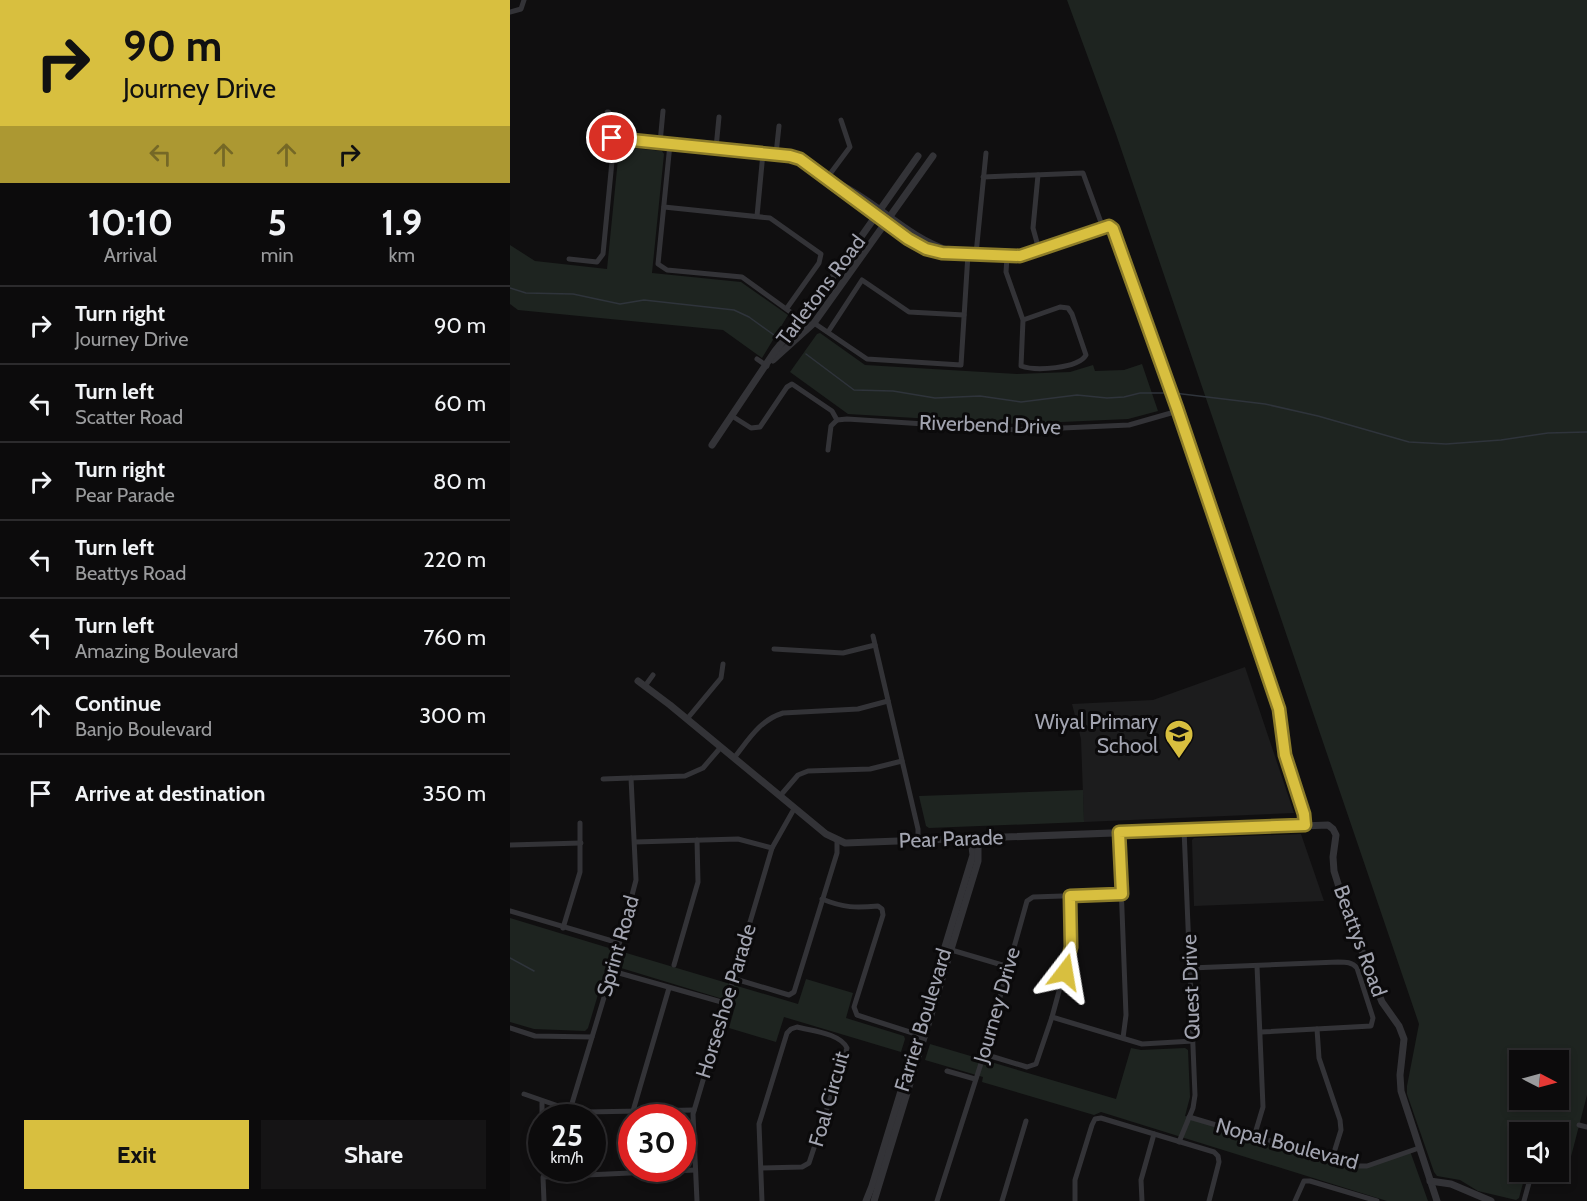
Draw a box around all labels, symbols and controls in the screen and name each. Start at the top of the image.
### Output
text: 90 m [123,20,222,72]
icon: right [24,24,102,102]
text: Journey Drive [123,72,276,105]
pin [586,112,637,163]
icon: arrive [595,121,628,154]
icon: left [144,138,177,171]
icon: ahead [207,138,240,171]
icon: ahead [270,138,303,171]
icon: right [333,138,366,171]
text: 10:10 [88,200,173,244]
text: 5 [268,200,287,244]
text: 1.9 [381,200,422,244]
street label: Tarletons Road [771,230,870,350]
text: Arrival [104,243,157,267]
text: min [261,243,294,267]
text: km [389,243,415,267]
text: Turn right [75,300,165,327]
icon: right [24,309,57,342]
text: 90 m [434,312,486,339]
text: Journey Drive [75,327,188,351]
text: Turn left [75,378,154,405]
icon: left [24,387,57,420]
text: 60 m [434,390,486,417]
text: Scatter Road [75,405,183,429]
street label: Riverbend Drive [919,410,1062,439]
text: Turn right [75,456,165,483]
icon: right [24,465,57,498]
text: 80 m [433,468,486,495]
text: Pear Parade [75,483,175,507]
text: Turn left [75,534,154,561]
icon: left [24,543,57,576]
text: 220 m [423,546,486,573]
text: Beattys Road [75,561,186,585]
text: Turn left [75,612,154,639]
icon: left [24,621,57,654]
text: 760 m [423,624,486,651]
text: Amazing Boulevard [75,639,238,663]
text: Continue [75,690,161,717]
icon: ahead [24,699,57,732]
text: 300 m [419,702,486,729]
place label: Wiyal Primary School [1035,709,1158,758]
text: Banjo Boulevard [75,717,212,741]
school or university icon: Wiyal Primary School [1163,718,1195,760]
icon: arrive [24,777,57,810]
text: Arrive at destination [75,780,265,807]
text: 350 m [423,780,486,807]
street label: Pear Parade [898,824,1004,853]
street label: Beattys Road [1329,882,1392,1000]
street label: Sprint Road [591,892,644,999]
street label: Horseshoe Parade [690,920,761,1081]
street label: Quest Drive [1176,934,1205,1040]
position arrow [1033,940,1097,1004]
street label: Journey Drive [968,944,1025,1067]
street label: Farrier Boulevard [889,945,956,1095]
street label: Foal Circuit [803,1048,854,1149]
north arrow [1509,1050,1569,1110]
map controls [1509,1050,1569,1182]
speed limit sign: 30 [618,1104,696,1182]
street label: Nopal Boulevard [1213,1112,1361,1175]
text: 25 [551,1117,583,1154]
button: Exit [24,1120,249,1189]
button: Share [261,1120,486,1189]
button: sound [1509,1122,1569,1182]
text: km/h [551,1149,583,1167]

